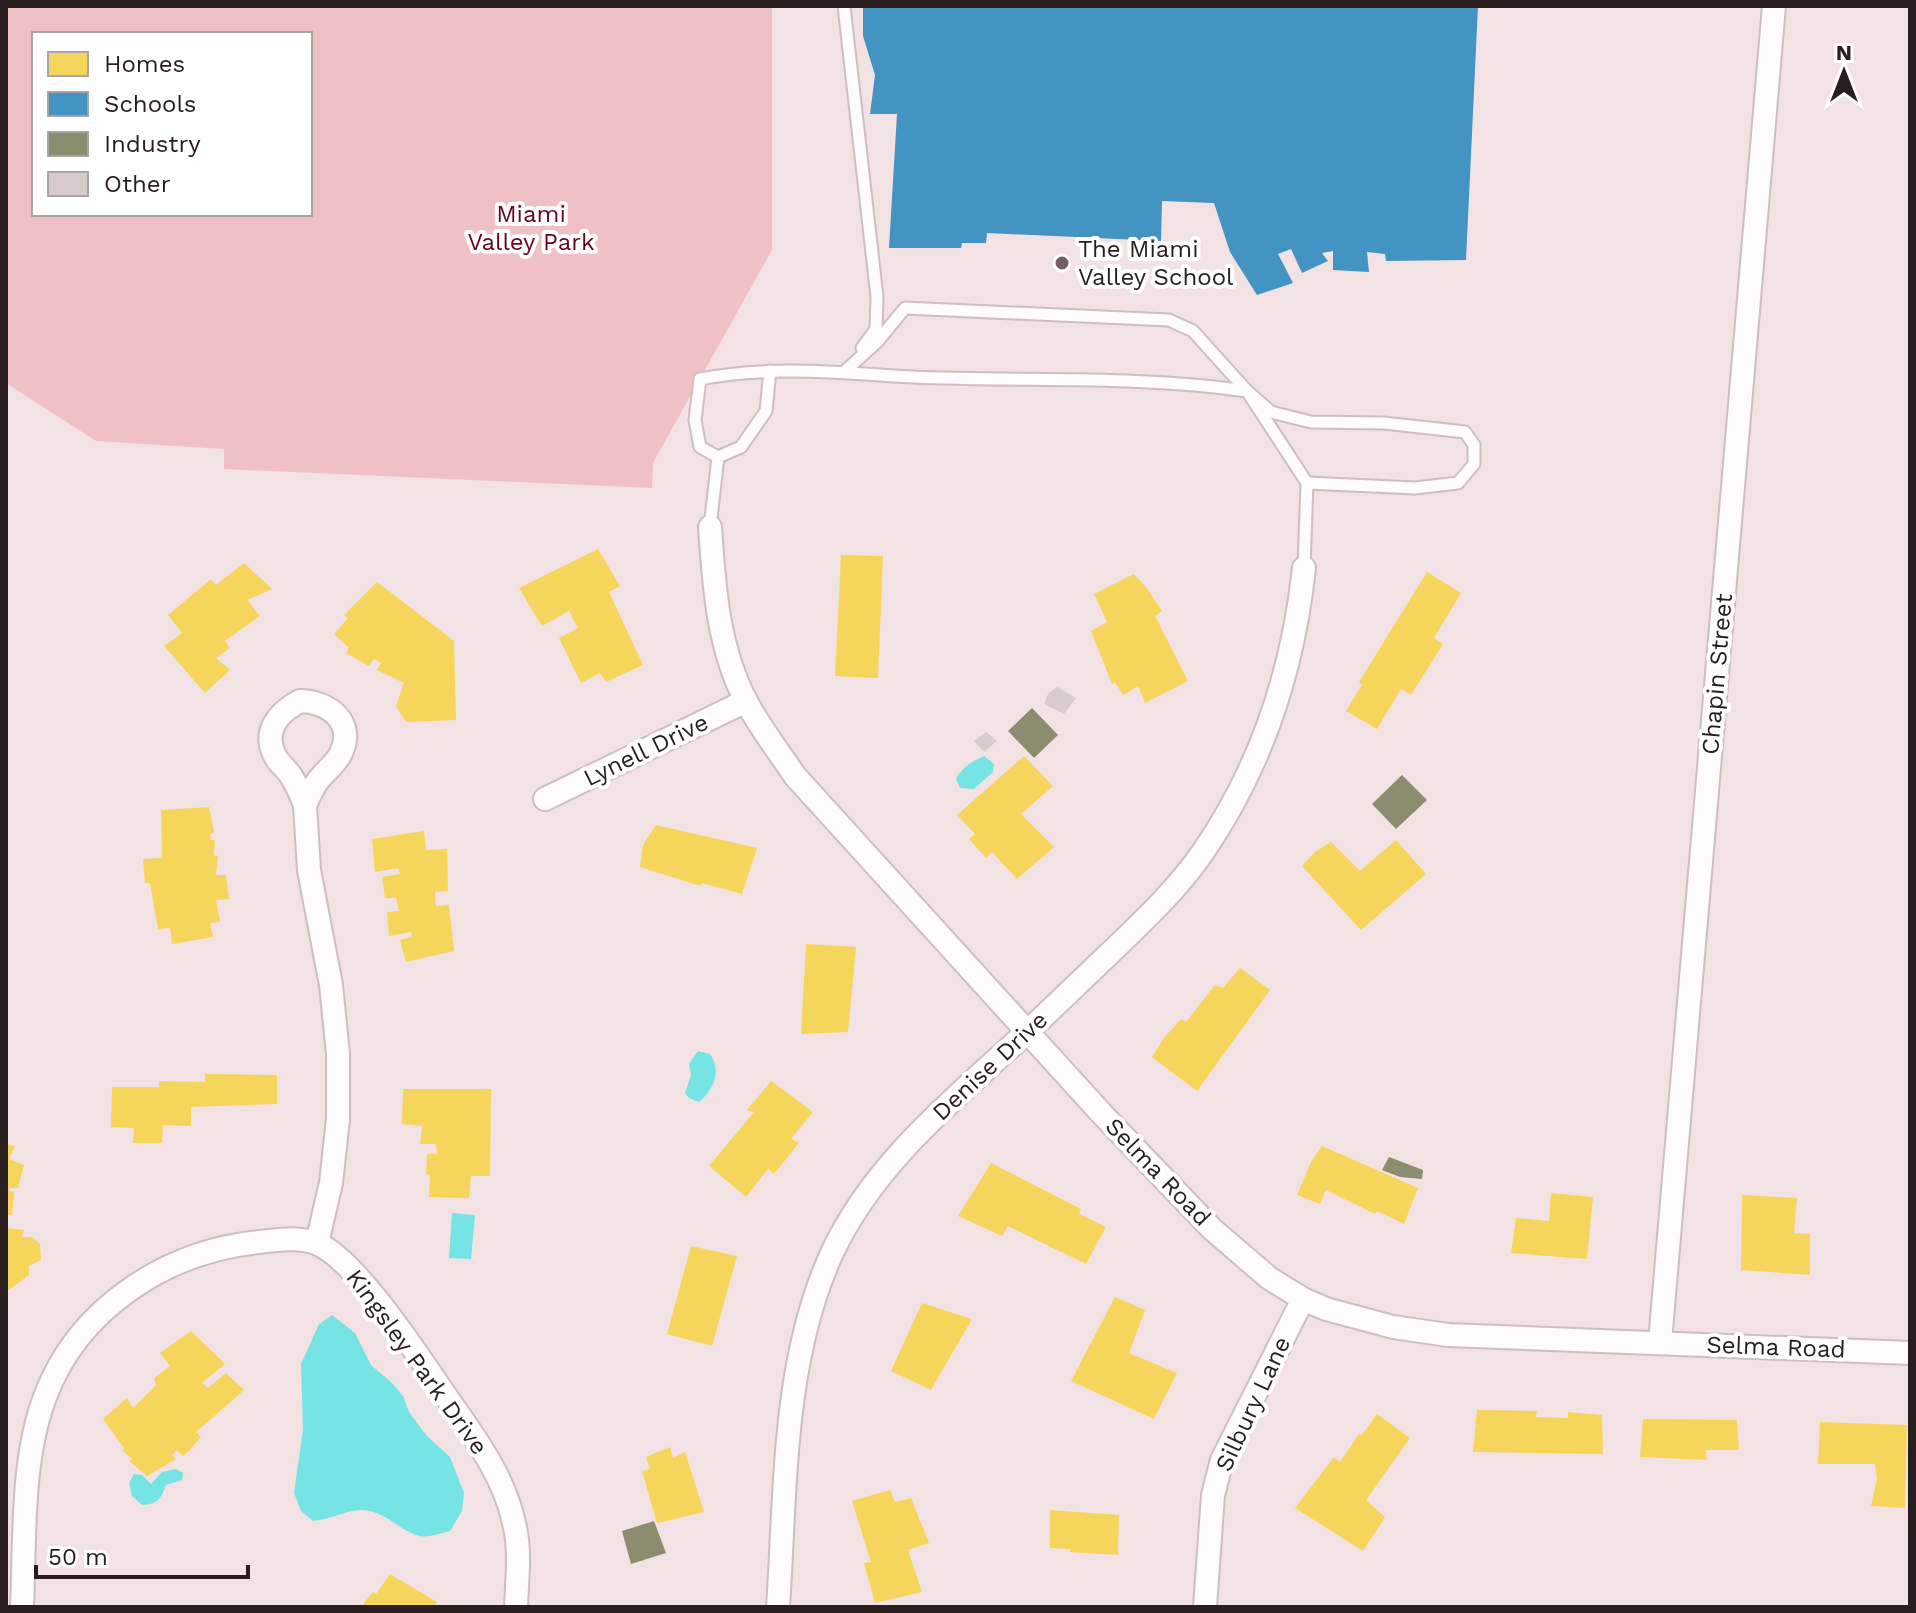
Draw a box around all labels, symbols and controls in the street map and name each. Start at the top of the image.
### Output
legend [32,32,312,216]
north arrow [1804,32,1884,112]
text: N [1836,40,1852,65]
text: Homes [104,50,185,78]
text: Schools [104,90,196,118]
text: Industry [104,130,201,158]
text: Other [104,170,171,198]
park label: Miami Valley Park [467,200,595,256]
place label: The Miami Valley School [1078,235,1234,291]
marker: The Miami Valley School [1053,254,1071,272]
street label: Chapin Street [1696,592,1738,756]
street label: Lynell Drive [579,708,713,792]
street label: Denise Drive [927,1006,1053,1126]
street label: Selma Road [1100,1112,1216,1232]
street label: Kingsley Park Drive [340,1264,494,1460]
street label: Selma Road [1706,1331,1846,1363]
street label: Silbury Lane [1210,1332,1296,1476]
scale bar [36,1529,248,1579]
text: 50 m [48,1543,108,1571]

